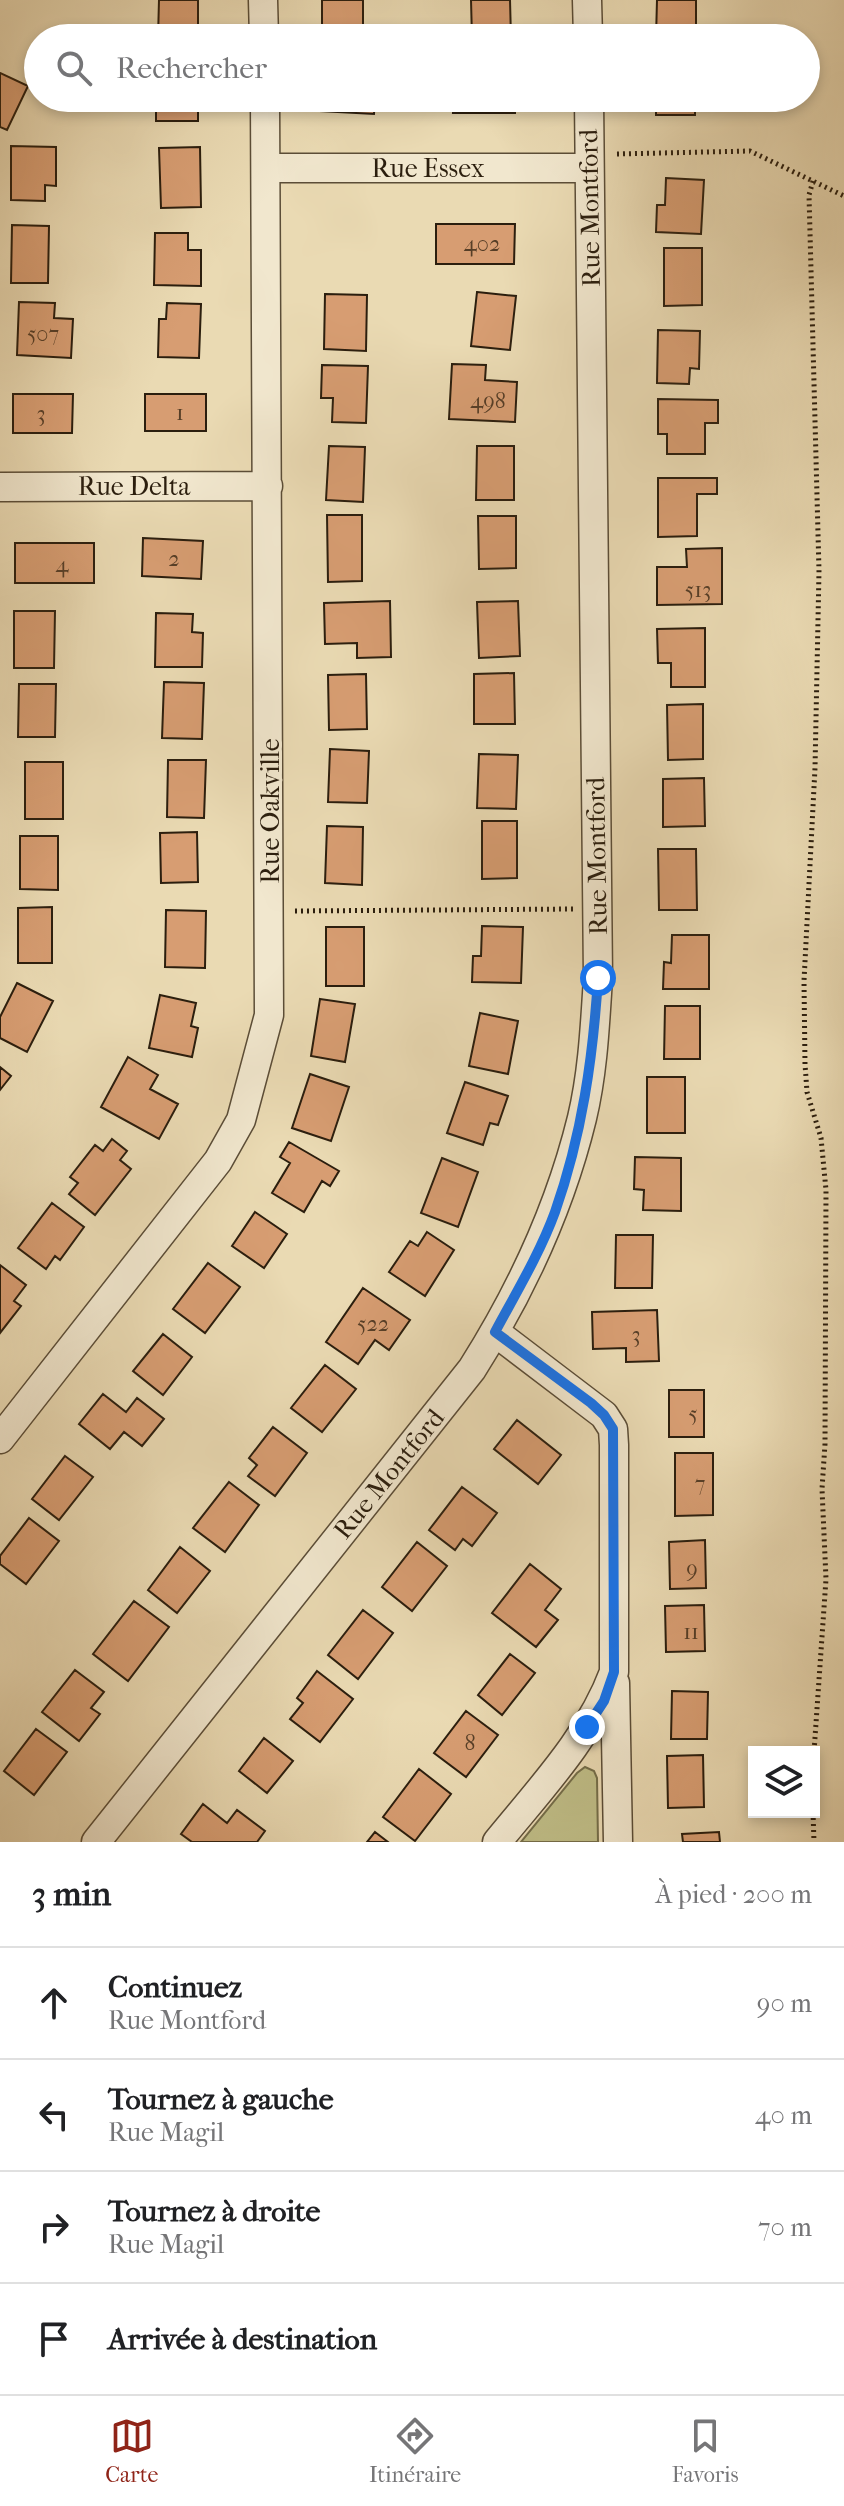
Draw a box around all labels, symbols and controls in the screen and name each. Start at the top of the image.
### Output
search box [24,24,820,112]
icon: search [52,46,96,90]
text: Rechercher [116,51,267,86]
street label: Rue Montford [573,128,607,287]
street label: Rue Essex [372,153,485,184]
house number: 402 [464,231,500,257]
house number: 507 [27,321,59,347]
house number: 498 [470,388,506,414]
house number: 1 [176,400,184,426]
house number: 3 [36,401,46,427]
street label: Rue Delta [78,471,191,502]
house number: 2 [168,546,180,572]
house number: 4 [56,552,70,578]
house number: 513 [685,577,711,603]
street label: Rue Oakville [255,738,286,884]
street label: Rue Montford [580,776,614,935]
route start [580,960,616,996]
house number: 522 [357,1311,389,1337]
house number: 3 [631,1322,641,1348]
house number: 5 [688,1401,698,1427]
street label: Rue Montford [327,1402,451,1545]
house number: 7 [695,1471,705,1497]
house number: 9 [686,1556,698,1582]
house number: 11 [683,1619,699,1645]
route end [569,1709,605,1745]
house number: 8 [464,1730,476,1756]
map controls [748,1746,820,1818]
button: layers [748,1746,820,1818]
text: 3 min [32,1874,111,1914]
text: À pied · 200 m [655,1879,812,1910]
text: Continuez [108,1970,242,2005]
icon: ahead [32,1981,76,2025]
text: 90 m [757,1988,812,2019]
text: Rue Montford [108,2005,266,2036]
text: Tournez à gauche [108,2082,334,2117]
icon: left [32,2093,76,2137]
text: 40 m [755,2100,812,2131]
text: Rue Magil [108,2117,224,2148]
text: Tournez à droite [108,2194,320,2229]
icon: right [32,2205,76,2249]
text: 70 m [758,2212,812,2243]
text: Rue Magil [108,2229,224,2260]
icon: arrive [32,2317,76,2361]
text: Arrivée à destination [108,2322,377,2357]
tab: Carte [105,2414,158,2488]
tab: Itinéraire [369,2414,461,2488]
tab: Favoris [672,2414,739,2488]

